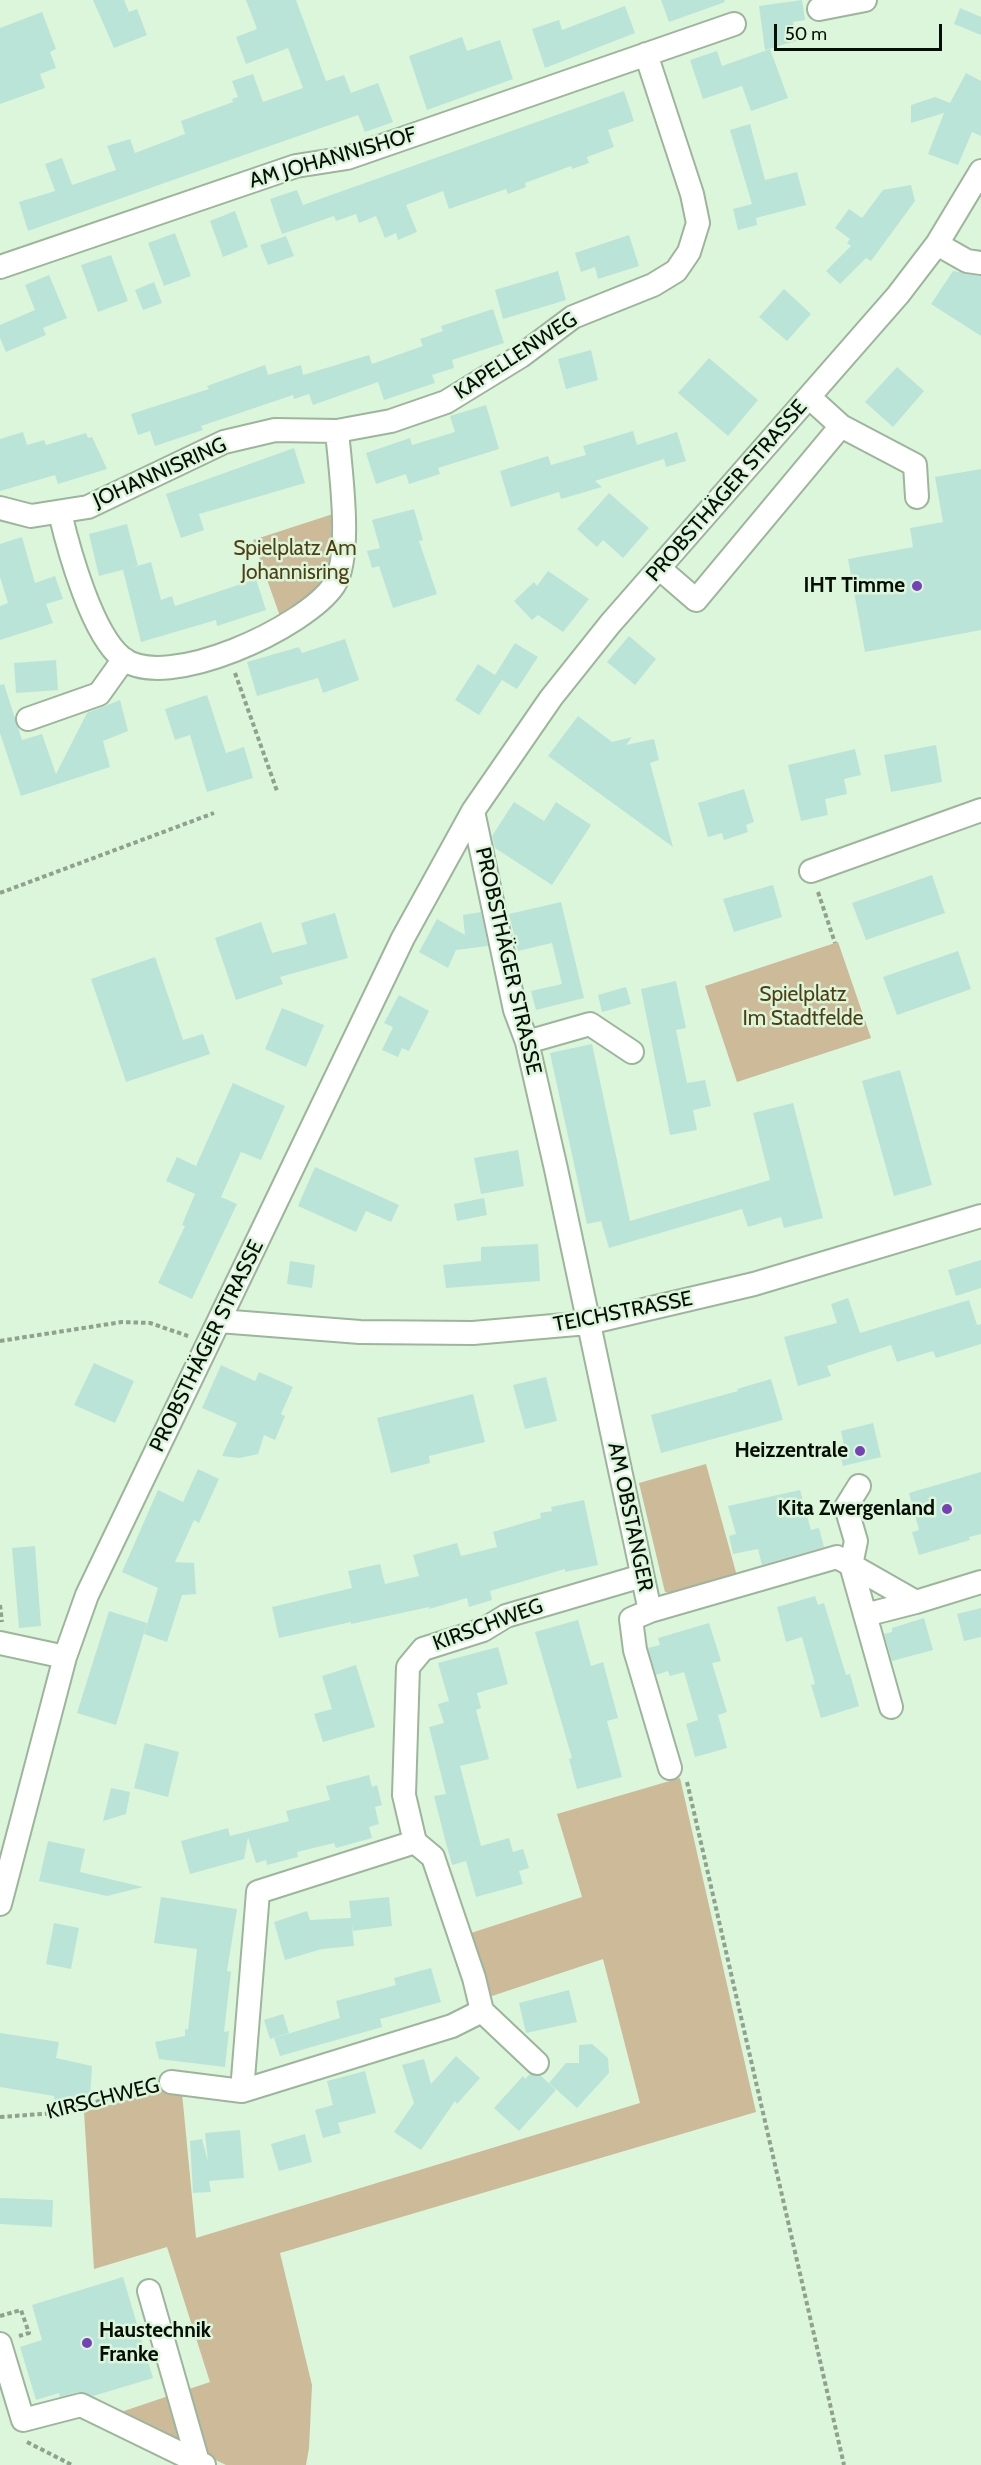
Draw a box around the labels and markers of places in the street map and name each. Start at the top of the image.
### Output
place label: IHT Timme [804,573,905,599]
marker: IHT Timme [910,579,924,593]
place label: Heizzentrale [734,1438,848,1464]
marker: Heizzentrale [853,1444,867,1458]
place label: Kita Zwergenland [777,1496,935,1522]
marker: Kita Zwergenland [940,1502,954,1516]
place label: Haustechnik Franke [99,2318,211,2368]
marker: Haustechnik Franke [80,2336,94,2350]

